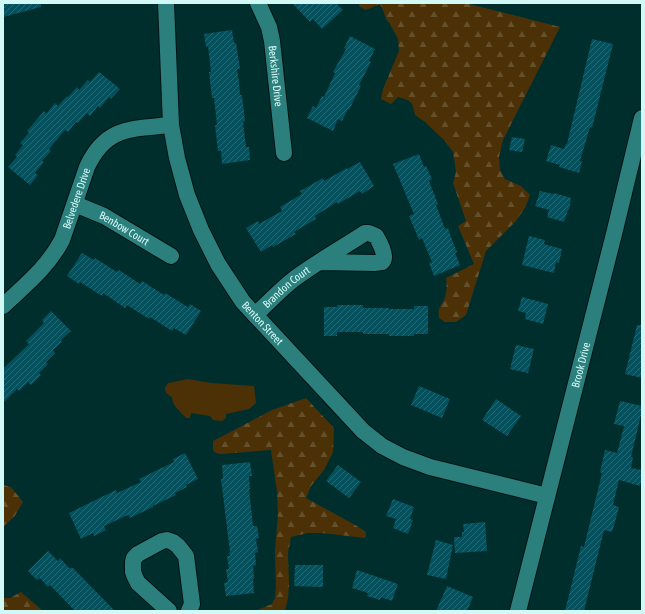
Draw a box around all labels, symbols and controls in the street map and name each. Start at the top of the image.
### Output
street label: Berkshire Drive [267,45,285,107]
street label: Belvedere Drive [60,166,92,230]
street label: Benbow Court [98,209,151,248]
street label: Brandon Court [260,264,312,310]
street label: Benton Street [240,299,286,347]
street label: Brook Drive [569,341,592,389]

